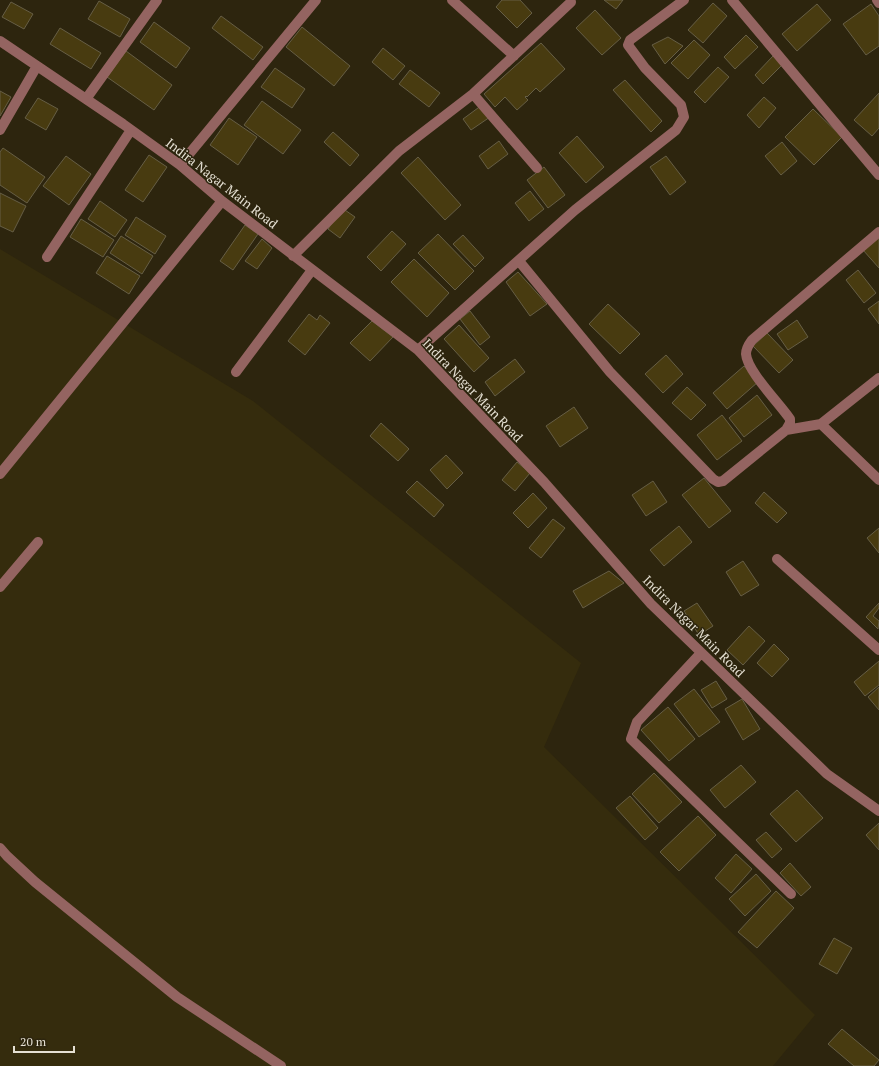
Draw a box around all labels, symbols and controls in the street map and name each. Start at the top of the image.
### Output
street label: Indira Nagar Main Road [162,134,282,232]
street label: Indira Nagar Main Road [419,334,527,446]
street label: Indira Nagar Main Road [639,571,749,681]
scale bar [14,1028,74,1054]
text: 20 m [20,1034,47,1049]

